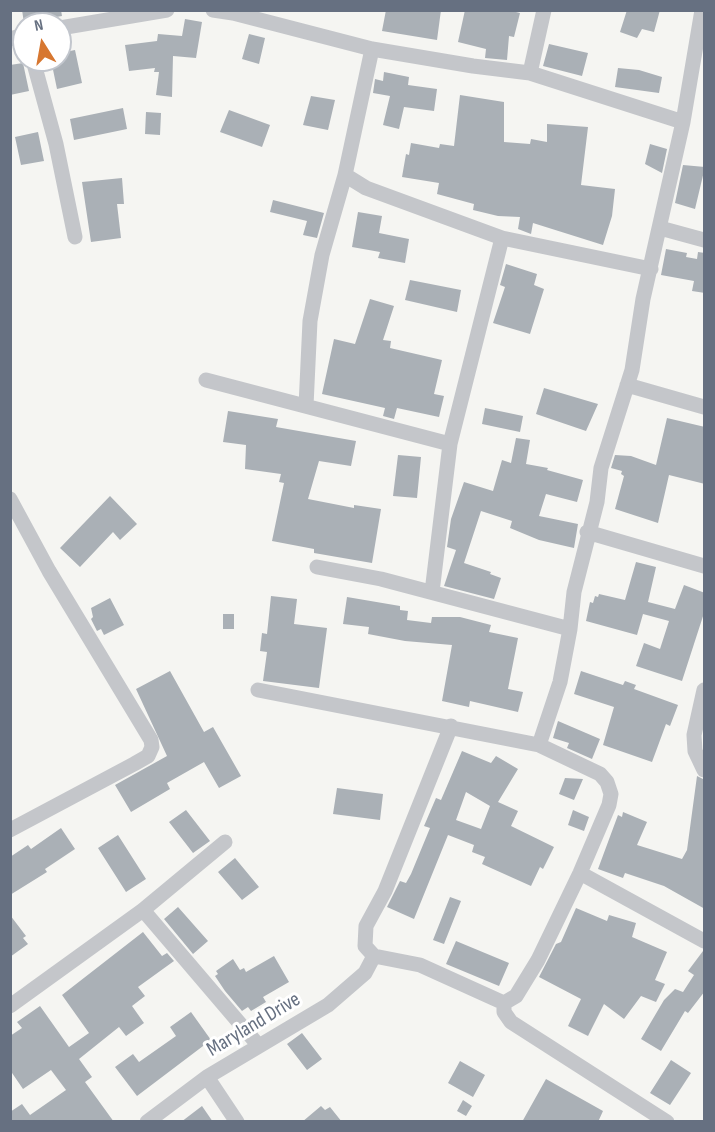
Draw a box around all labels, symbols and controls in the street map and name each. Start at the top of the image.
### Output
north arrow [12,12,72,72]
text: N [33,16,45,36]
street label: Maryland Drive [203,987,305,1063]

